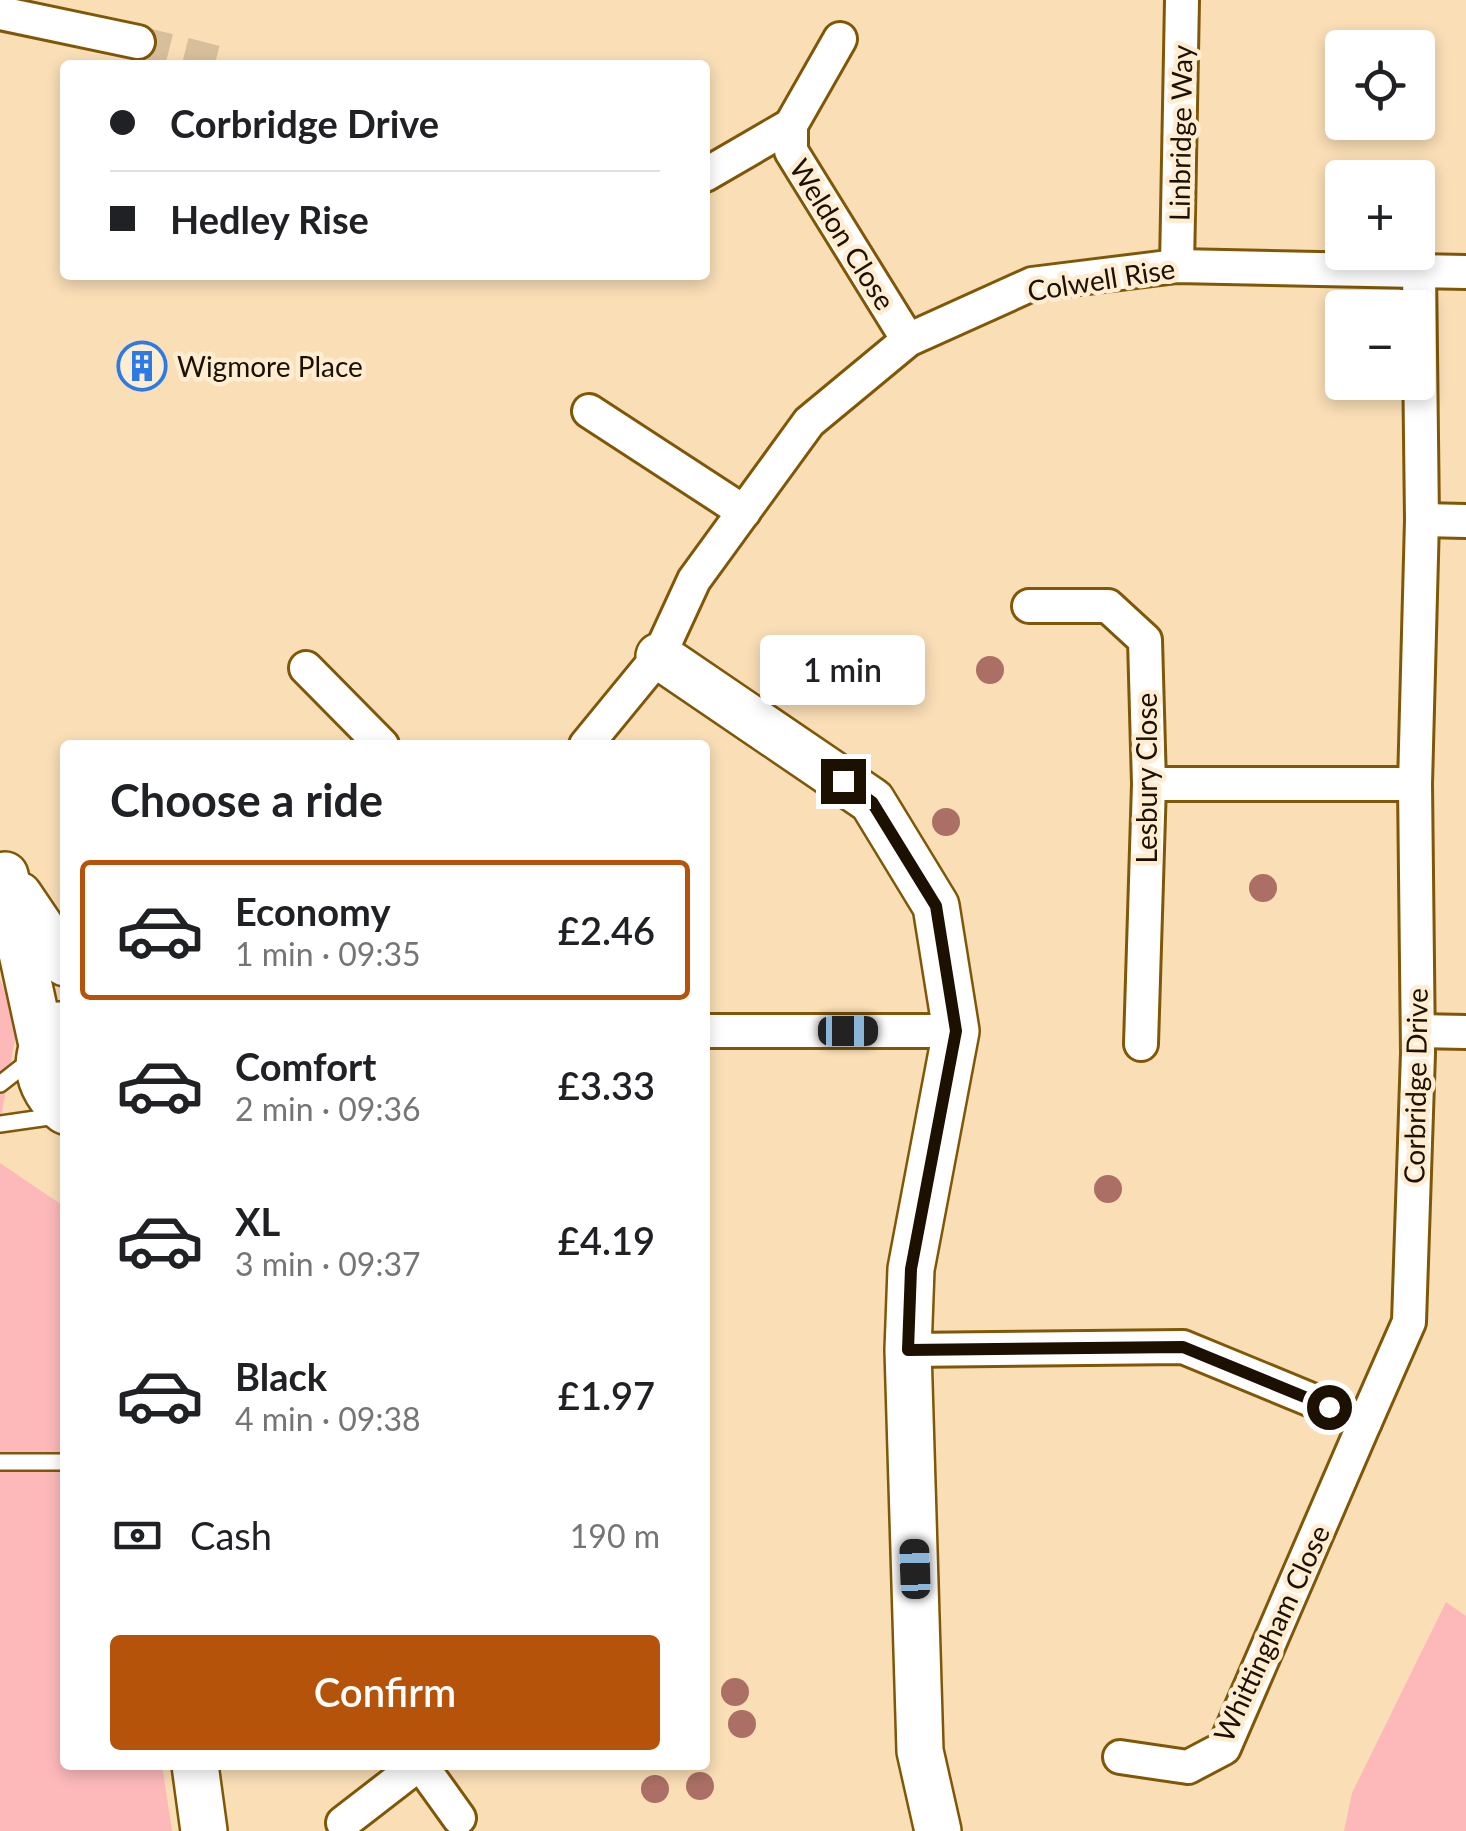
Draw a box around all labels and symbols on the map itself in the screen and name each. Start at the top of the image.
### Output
street label: Linbridge Way [1161,44,1199,221]
street label: Weldon Close [783,152,903,316]
street label: Colwell Rise [1025,251,1177,307]
building icon: Wigmore Place [116,340,168,392]
place label: Wigmore Place [177,349,363,383]
callout: 1 min [760,636,926,706]
street label: Lesbury Close [1129,693,1163,863]
route end [821,759,866,804]
street label: Corbridge Drive [1396,988,1434,1184]
car [818,1016,878,1046]
route start [1307,1385,1352,1430]
street label: Whittingham Close [1206,1519,1336,1747]
car [899,1538,931,1600]

